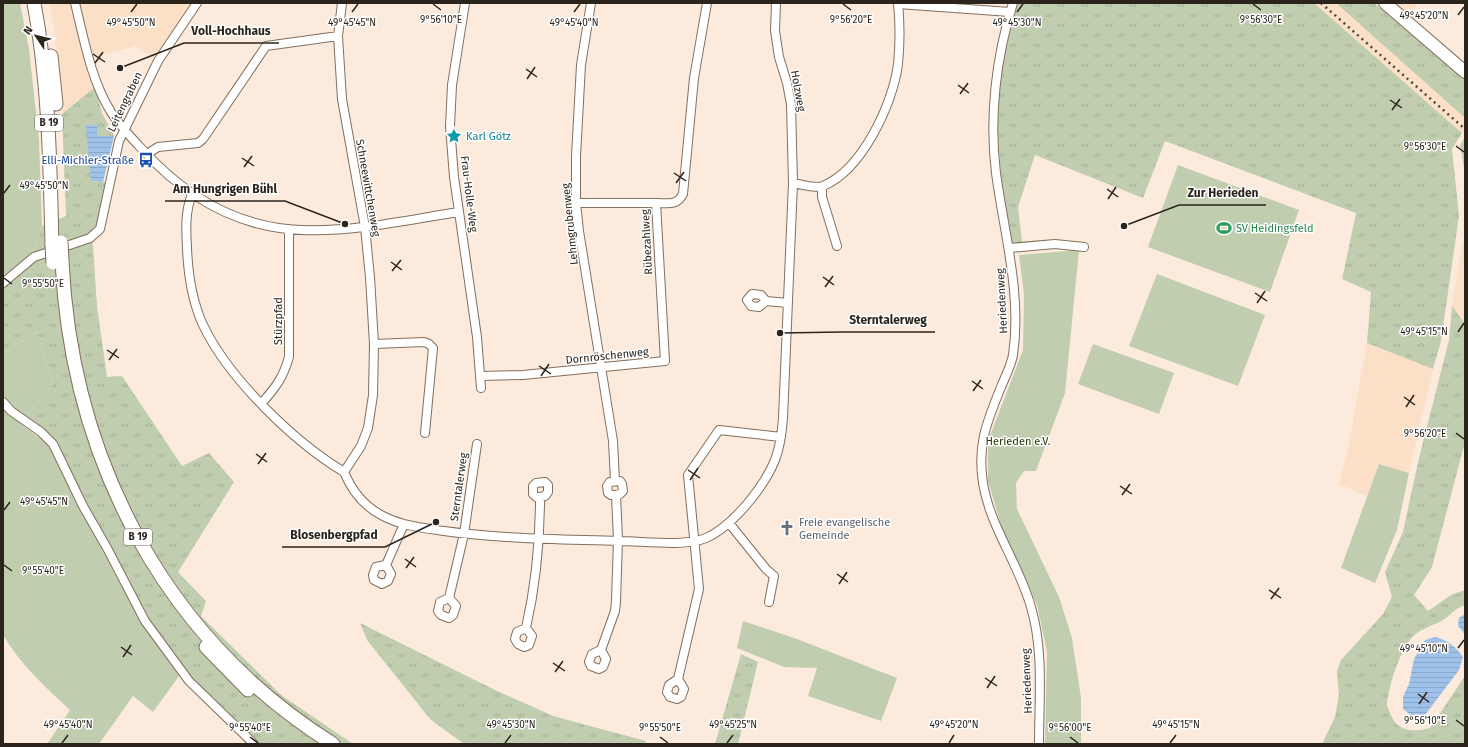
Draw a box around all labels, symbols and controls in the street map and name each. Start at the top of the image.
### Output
text: 49°45'20"N [1400,10,1448,22]
text: 9°56'10"E [420,14,462,26]
text: 9°56'20"E [830,14,872,26]
text: 9°56'30"E [1240,14,1282,26]
north arrow [16,16,56,56]
text: 49°45'50"N [106,17,156,29]
text: 49°45'45"N [328,17,376,29]
text: 49°45'40"N [550,17,598,29]
text: 49°45'30"N [992,17,1042,29]
callout: Voll-Hochhaus [184,19,279,43]
text: N [21,24,36,37]
text: Voll-Hochhaus [190,24,271,38]
street label: Holzweg [788,69,808,113]
street label: Leitengraben [105,70,145,134]
road number: B 19 [35,115,63,131]
place icon: Karl Götz [445,127,463,145]
place label: Karl Götz [466,130,511,143]
street label: Schneewittchenweg [353,138,383,238]
text: 9°56'30"E [1404,141,1446,153]
bus stop icon: Elli-Michler-Straße [137,151,155,169]
place label: Elli-Michler-Straße [41,154,134,167]
street label: Frau-Holle-Weg [458,155,480,233]
callout: Am Hungrigen Bühl [165,177,285,201]
text: 49°45'50"N [19,180,69,192]
callout: Zur Herieden [1179,181,1266,205]
text: Am Hungrigen Bühl [172,182,278,196]
street label: Lehmgrubenweg [559,182,581,265]
text: Zur Herieden [1187,186,1259,200]
street label: Rübezahlweg [639,209,655,275]
sports icon: SV Heidingsfeld [1215,219,1233,237]
place label: SV Heidingsfeld [1236,222,1314,235]
street label: Heriedenweg [994,268,1010,334]
text: 9°55'50"E [22,278,64,290]
street label: Stürzpfad [272,297,285,345]
callout: Sterntalerweg [841,308,935,332]
text: Sterntalerweg [849,313,927,327]
text: 49°45'15"N [1400,326,1448,338]
street label: Dornröschenweg [565,345,649,367]
text: 9°56'20"E [1404,428,1446,440]
park label: Herieden e.V. [986,435,1051,448]
street label: Sterntalerweg [448,452,470,522]
text: 49°45'45"N [20,496,68,508]
place label: Freie evangelische Gemeinde [799,516,890,542]
church icon: Freie evangelische Gemeinde [778,519,796,537]
callout: Blosenbergpfad [282,523,385,547]
text: Blosenbergpfad [290,528,378,542]
road number: B 19 [124,529,152,545]
text: 9°55'40"E [22,565,64,577]
text: 49°45'10"N [1400,643,1448,655]
street label: Heriedenweg [1019,648,1035,714]
text: 9°56'10"E [1404,715,1446,727]
text: 49°45'40"N [44,719,92,731]
text: 49°45'30"N [486,719,536,731]
text: 49°45'25"N [709,719,757,731]
text: 49°45'20"N [930,719,978,731]
text: 49°45'15"N [1152,719,1200,731]
text: 9°55'40"E [229,722,271,734]
text: 9°55'50"E [639,722,681,734]
text: 9°56'00"E [1048,722,1092,734]

